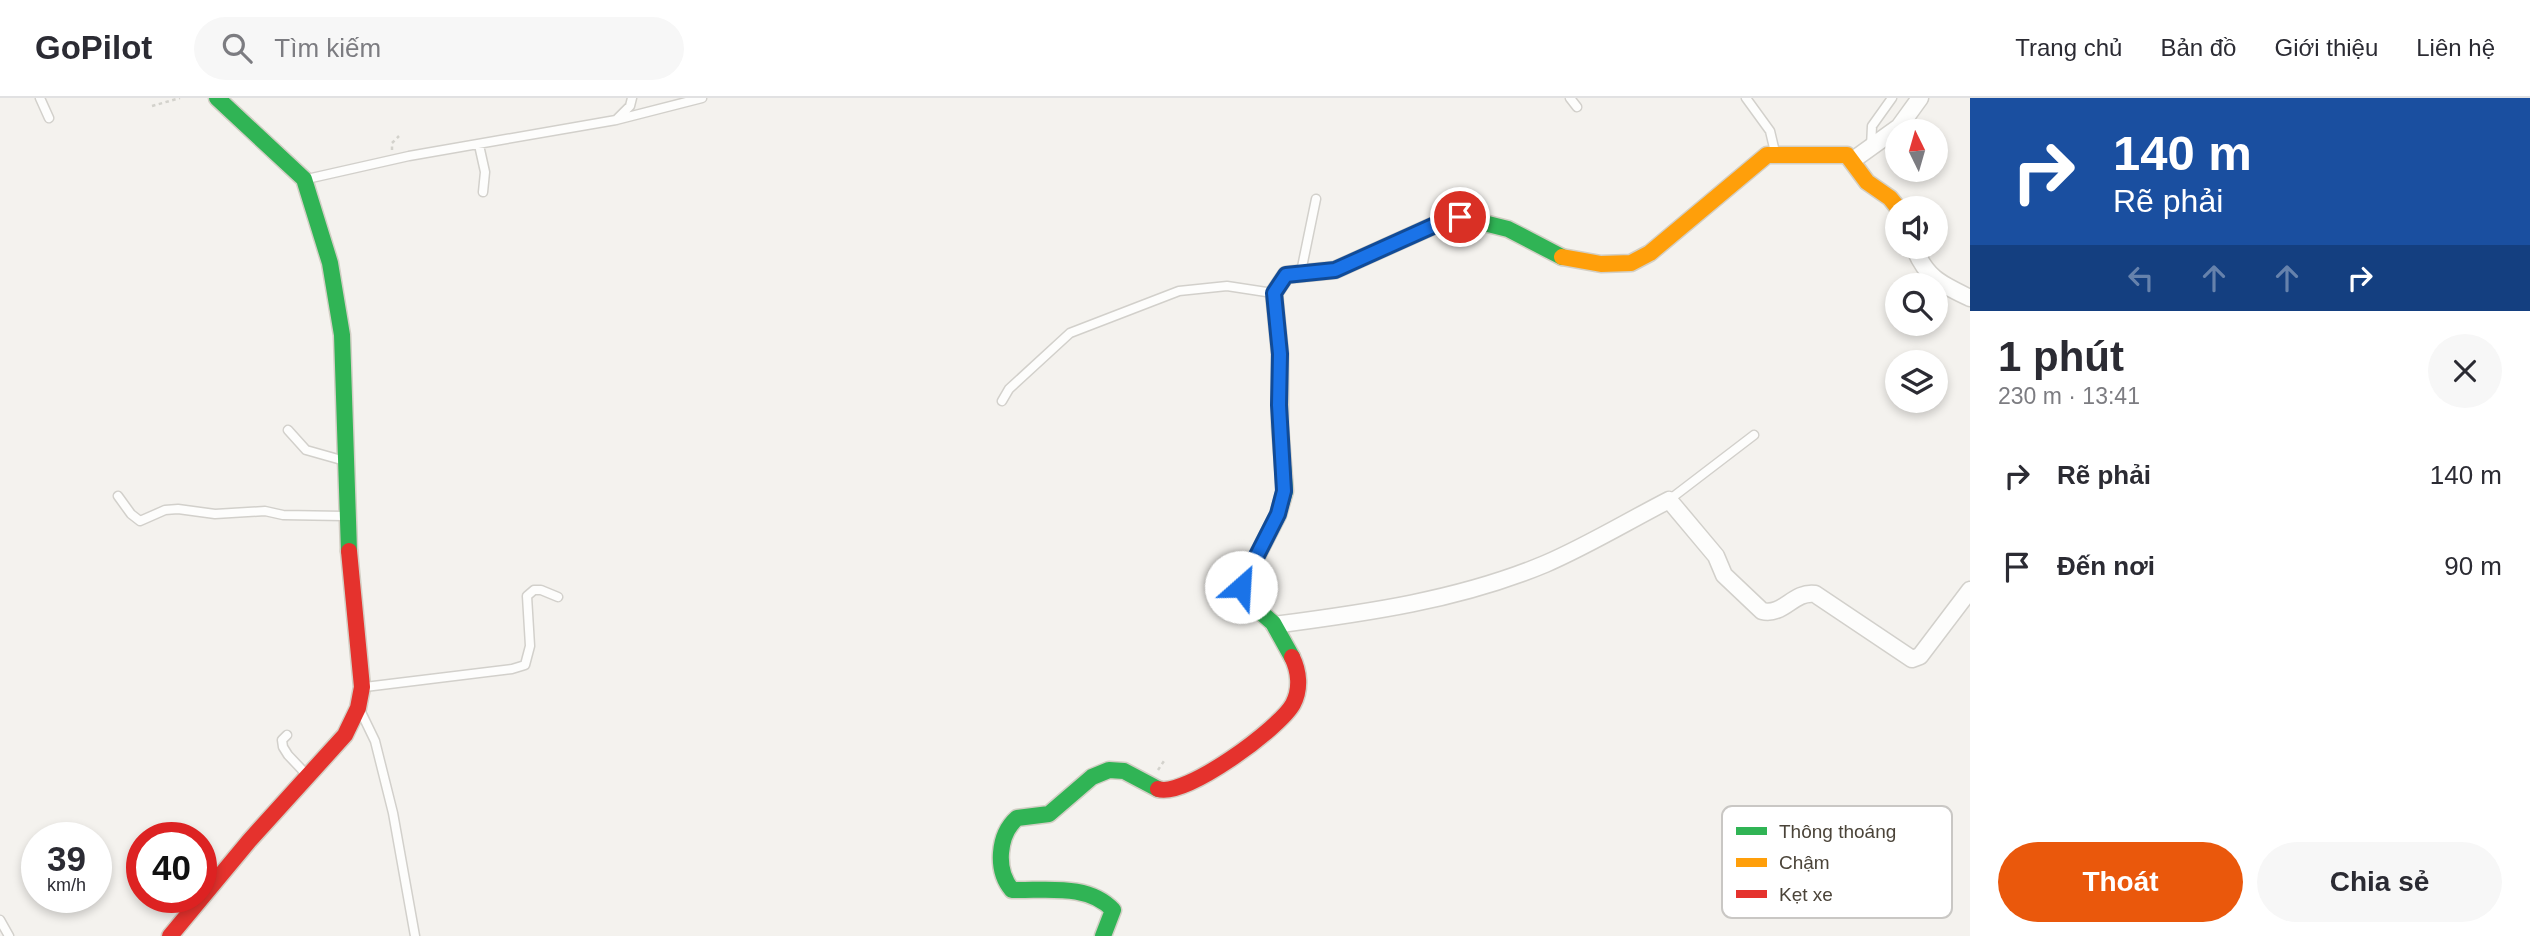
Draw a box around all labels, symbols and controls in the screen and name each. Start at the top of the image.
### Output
search box [194,17,684,80]
text: GoPilot [35,29,152,66]
icon: search [218,29,256,67]
text: Tìm kiếm [274,33,381,63]
text: Trang chủ [2015,34,2122,61]
text: Bản đồ [2160,34,2236,61]
text: Giới thiệu [2274,34,2378,61]
text: Liên hệ [2416,34,2495,61]
north arrow [1885,119,1948,182]
map controls [1885,119,1948,413]
icon: right [1998,126,2089,217]
text: 140 m [2113,126,2252,180]
text: Rẽ phải [2113,183,2223,219]
pin [1430,187,1490,247]
button: sound [1885,196,1948,259]
icon: arrive [1441,198,1479,236]
icon: left [2122,259,2160,297]
icon: ahead [2195,259,2233,297]
icon: ahead [2268,259,2306,297]
icon: right [2341,259,2379,297]
button: search [1885,273,1948,336]
text: 1 phút [1998,333,2124,380]
button: close [2428,334,2502,408]
button: layers [1885,350,1948,413]
text: 230 m · 13:41 [1998,383,2140,409]
icon: right [1998,457,2036,495]
text: Rẽ phải [2057,460,2151,490]
text: 140 m [2430,460,2502,490]
icon: arrive [1998,548,2036,586]
position arrow [1204,550,1278,624]
text: Đến nơi [2057,551,2155,581]
text: 90 m [2444,551,2502,581]
legend [1722,806,1952,918]
text: Thông thoáng [1779,821,1896,842]
speed limit sign: 40 [126,822,217,913]
text: 39 [47,839,86,878]
button: Thoát [1998,842,2243,922]
button: Chia sẻ [2257,842,2502,922]
text: Chậm [1779,852,1830,873]
text: km/h [47,875,86,895]
text: Kẹt xe [1779,884,1833,905]

